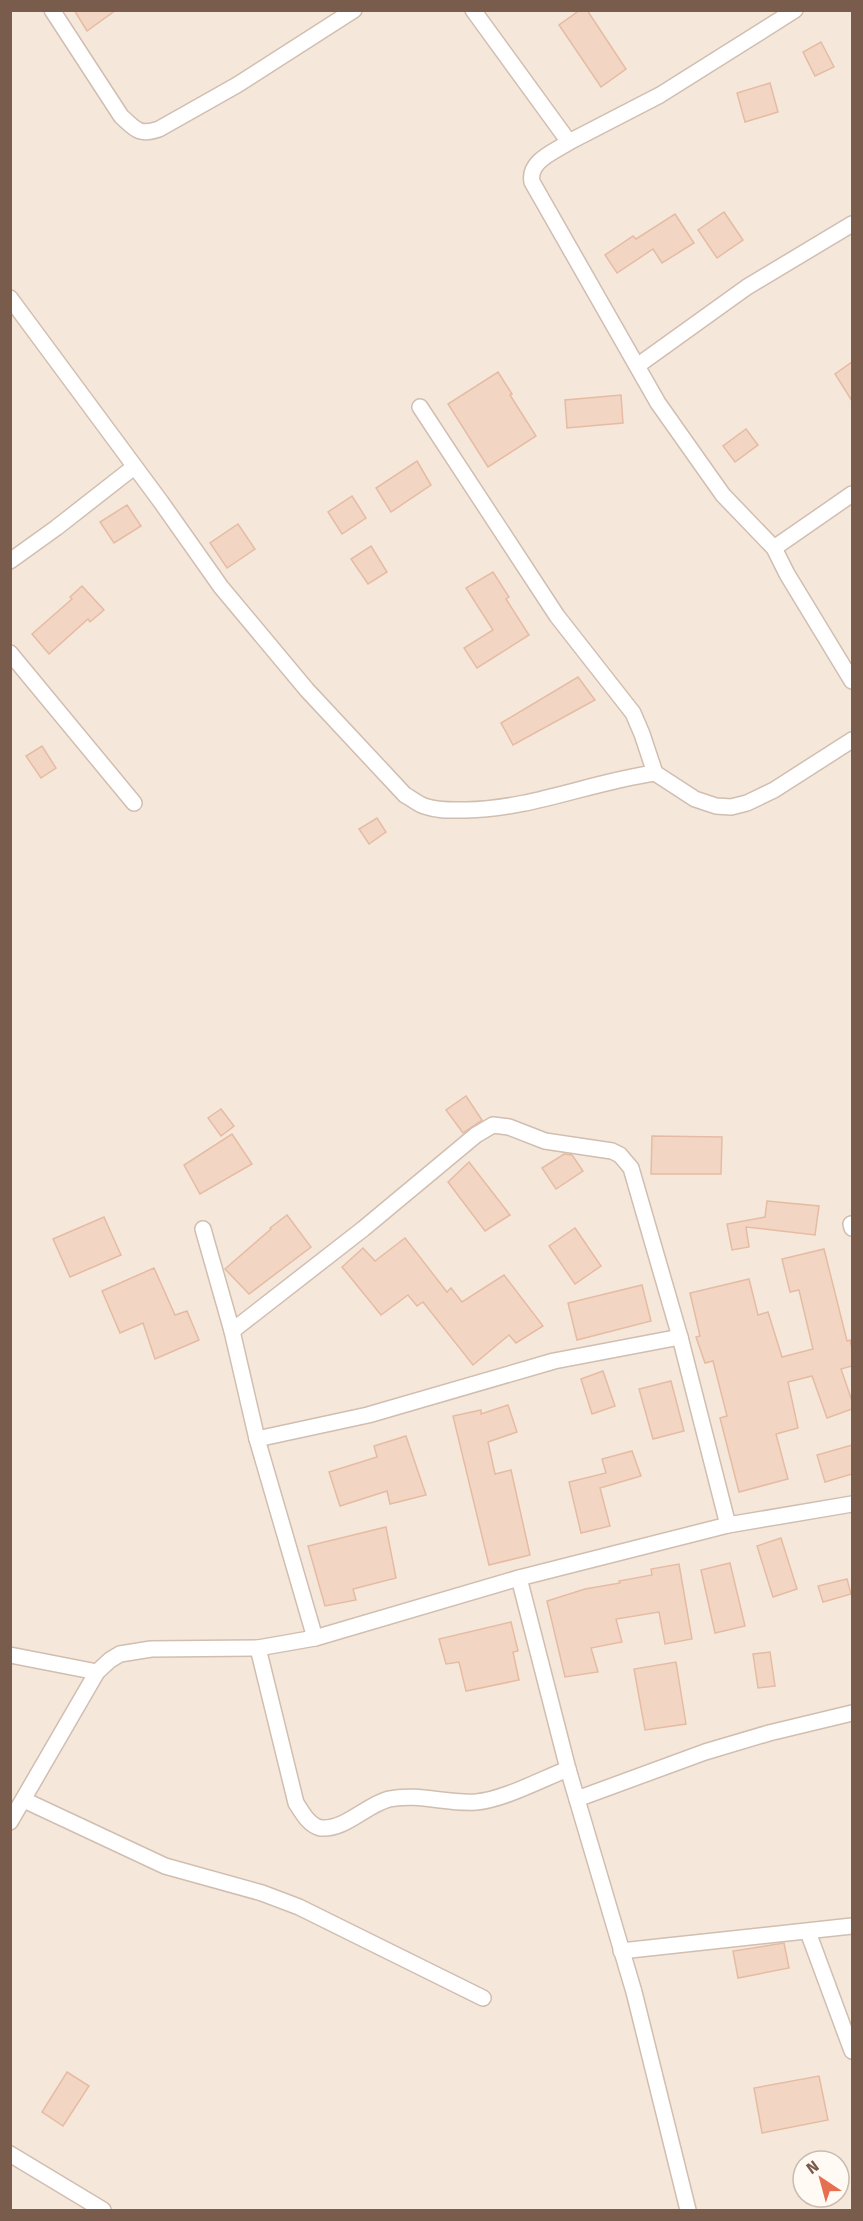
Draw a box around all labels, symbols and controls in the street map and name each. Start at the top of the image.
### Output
north arrow [791,2149,851,2209]
text: N [803,2156,822,2178]

